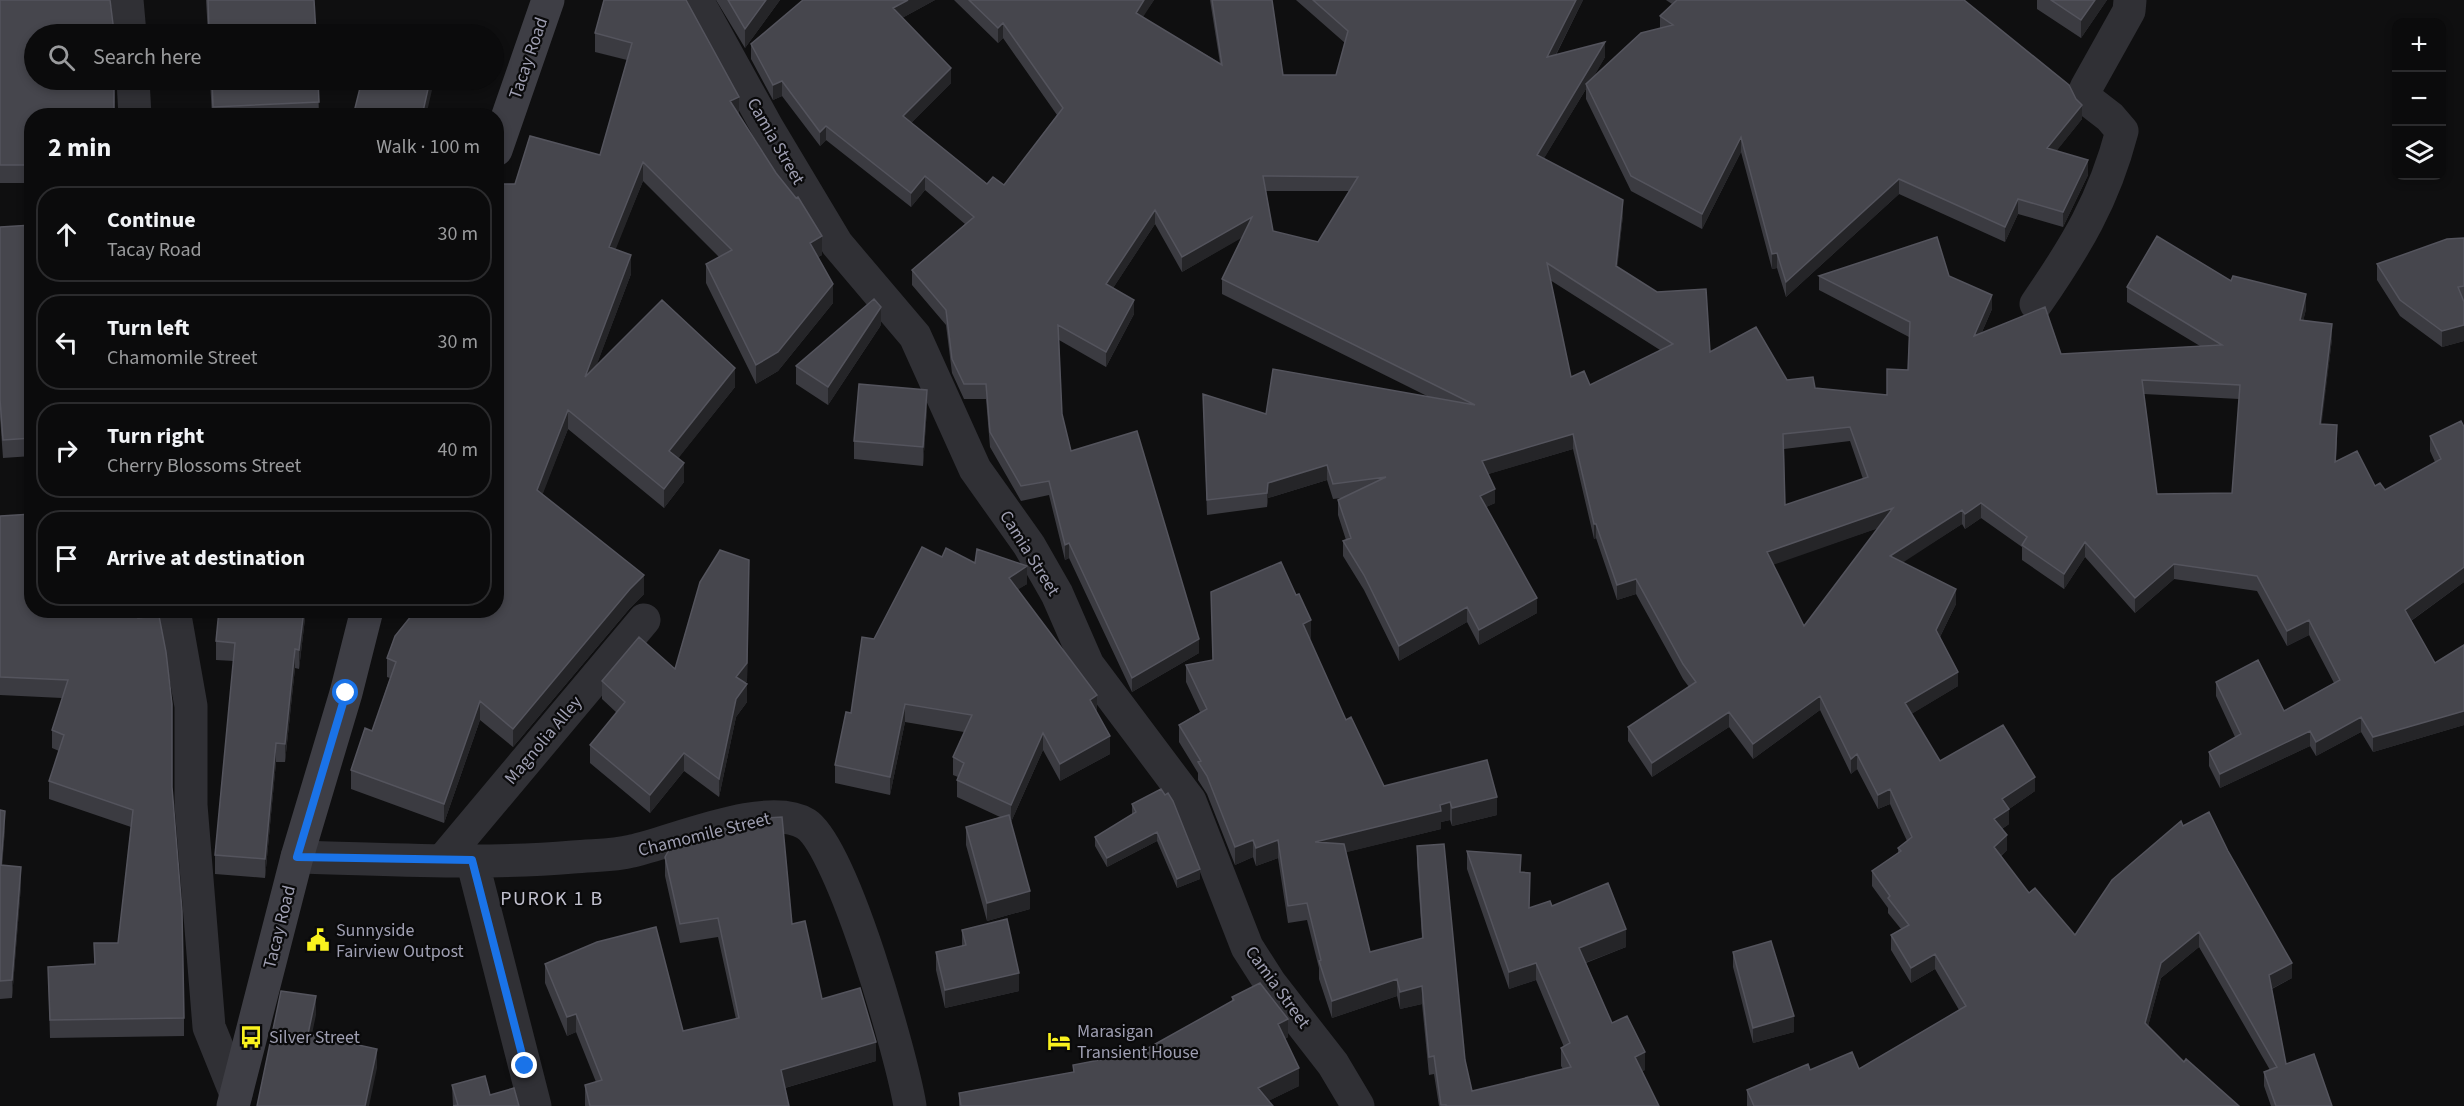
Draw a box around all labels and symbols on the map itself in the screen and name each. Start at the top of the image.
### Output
street label: Tacay Road [503,14,554,102]
street label: Camia Street [741,93,811,189]
street label: Camia Street [993,506,1066,601]
route start [332,679,358,705]
street label: Magnolia Alley [499,690,588,790]
street label: Chamomile Street [635,806,773,863]
street label: Tacay Road [257,883,302,971]
district label: PUROK 1 B [500,885,604,913]
place label: Sunnyside Fairview Outpost [336,918,464,964]
public building icon: Sunnyside Fairview Outpost [305,927,331,953]
street label: Camia Street [1239,941,1316,1034]
place label: Marasigan Transient House [1077,1019,1199,1065]
bus stop icon: Silver Street [238,1024,264,1050]
place label: Silver Street [269,1025,360,1050]
hotel icon: Marasigan Transient House [1046,1028,1072,1054]
route end [511,1052,537,1078]

